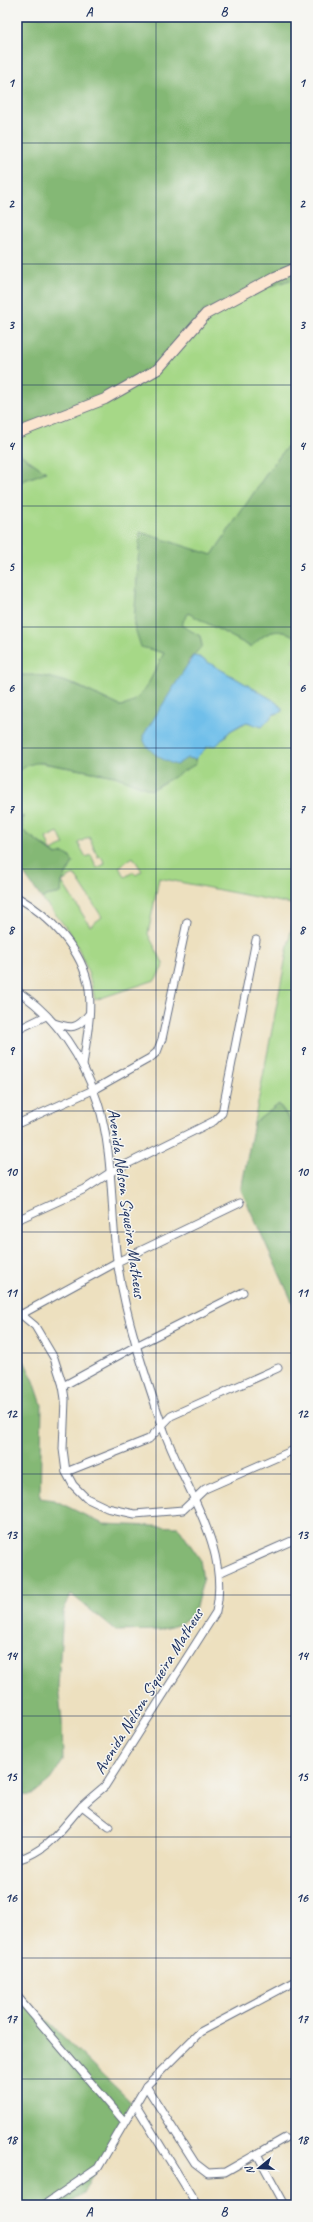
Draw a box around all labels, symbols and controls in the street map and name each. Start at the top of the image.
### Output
text: A [86,4,94,20]
text: B [221,4,229,20]
text: 1 [8,75,16,91]
text: 1 [299,75,307,91]
text: 2 [8,196,15,212]
text: 2 [299,196,306,212]
text: 3 [8,317,15,333]
text: 3 [299,317,306,333]
text: 4 [8,438,16,454]
text: 4 [299,438,307,454]
text: 5 [8,559,15,575]
text: 5 [299,559,306,575]
text: 6 [8,680,15,696]
text: 6 [299,680,306,696]
text: 7 [8,801,15,817]
text: 7 [299,801,306,817]
text: 8 [8,922,16,938]
text: 8 [299,922,307,938]
text: 9 [8,1043,15,1059]
text: 9 [299,1043,306,1059]
street label: Avenida Nelson Siqueira Matheus [103,1107,150,1300]
text: 10 [5,1164,18,1180]
text: 10 [296,1164,309,1180]
text: 11 [5,1285,19,1301]
text: 11 [296,1285,310,1301]
text: 12 [5,1406,18,1422]
text: 12 [296,1406,309,1422]
text: 13 [5,1527,18,1543]
text: 13 [296,1527,309,1543]
street label: Avenida Nelson Siqueira Matheus [89,1604,209,1778]
text: 14 [5,1648,19,1664]
text: 14 [296,1648,310,1664]
text: 15 [5,1769,18,1785]
text: 15 [296,1769,309,1785]
text: 16 [5,1890,18,1906]
text: 16 [296,1890,309,1906]
text: 17 [5,2011,18,2027]
text: 17 [296,2011,309,2027]
text: 18 [5,2132,19,2148]
text: 18 [296,2132,310,2148]
north arrow [239,2148,279,2188]
text: N [241,2164,257,2176]
text: A [86,2204,94,2220]
text: B [221,2204,229,2220]

